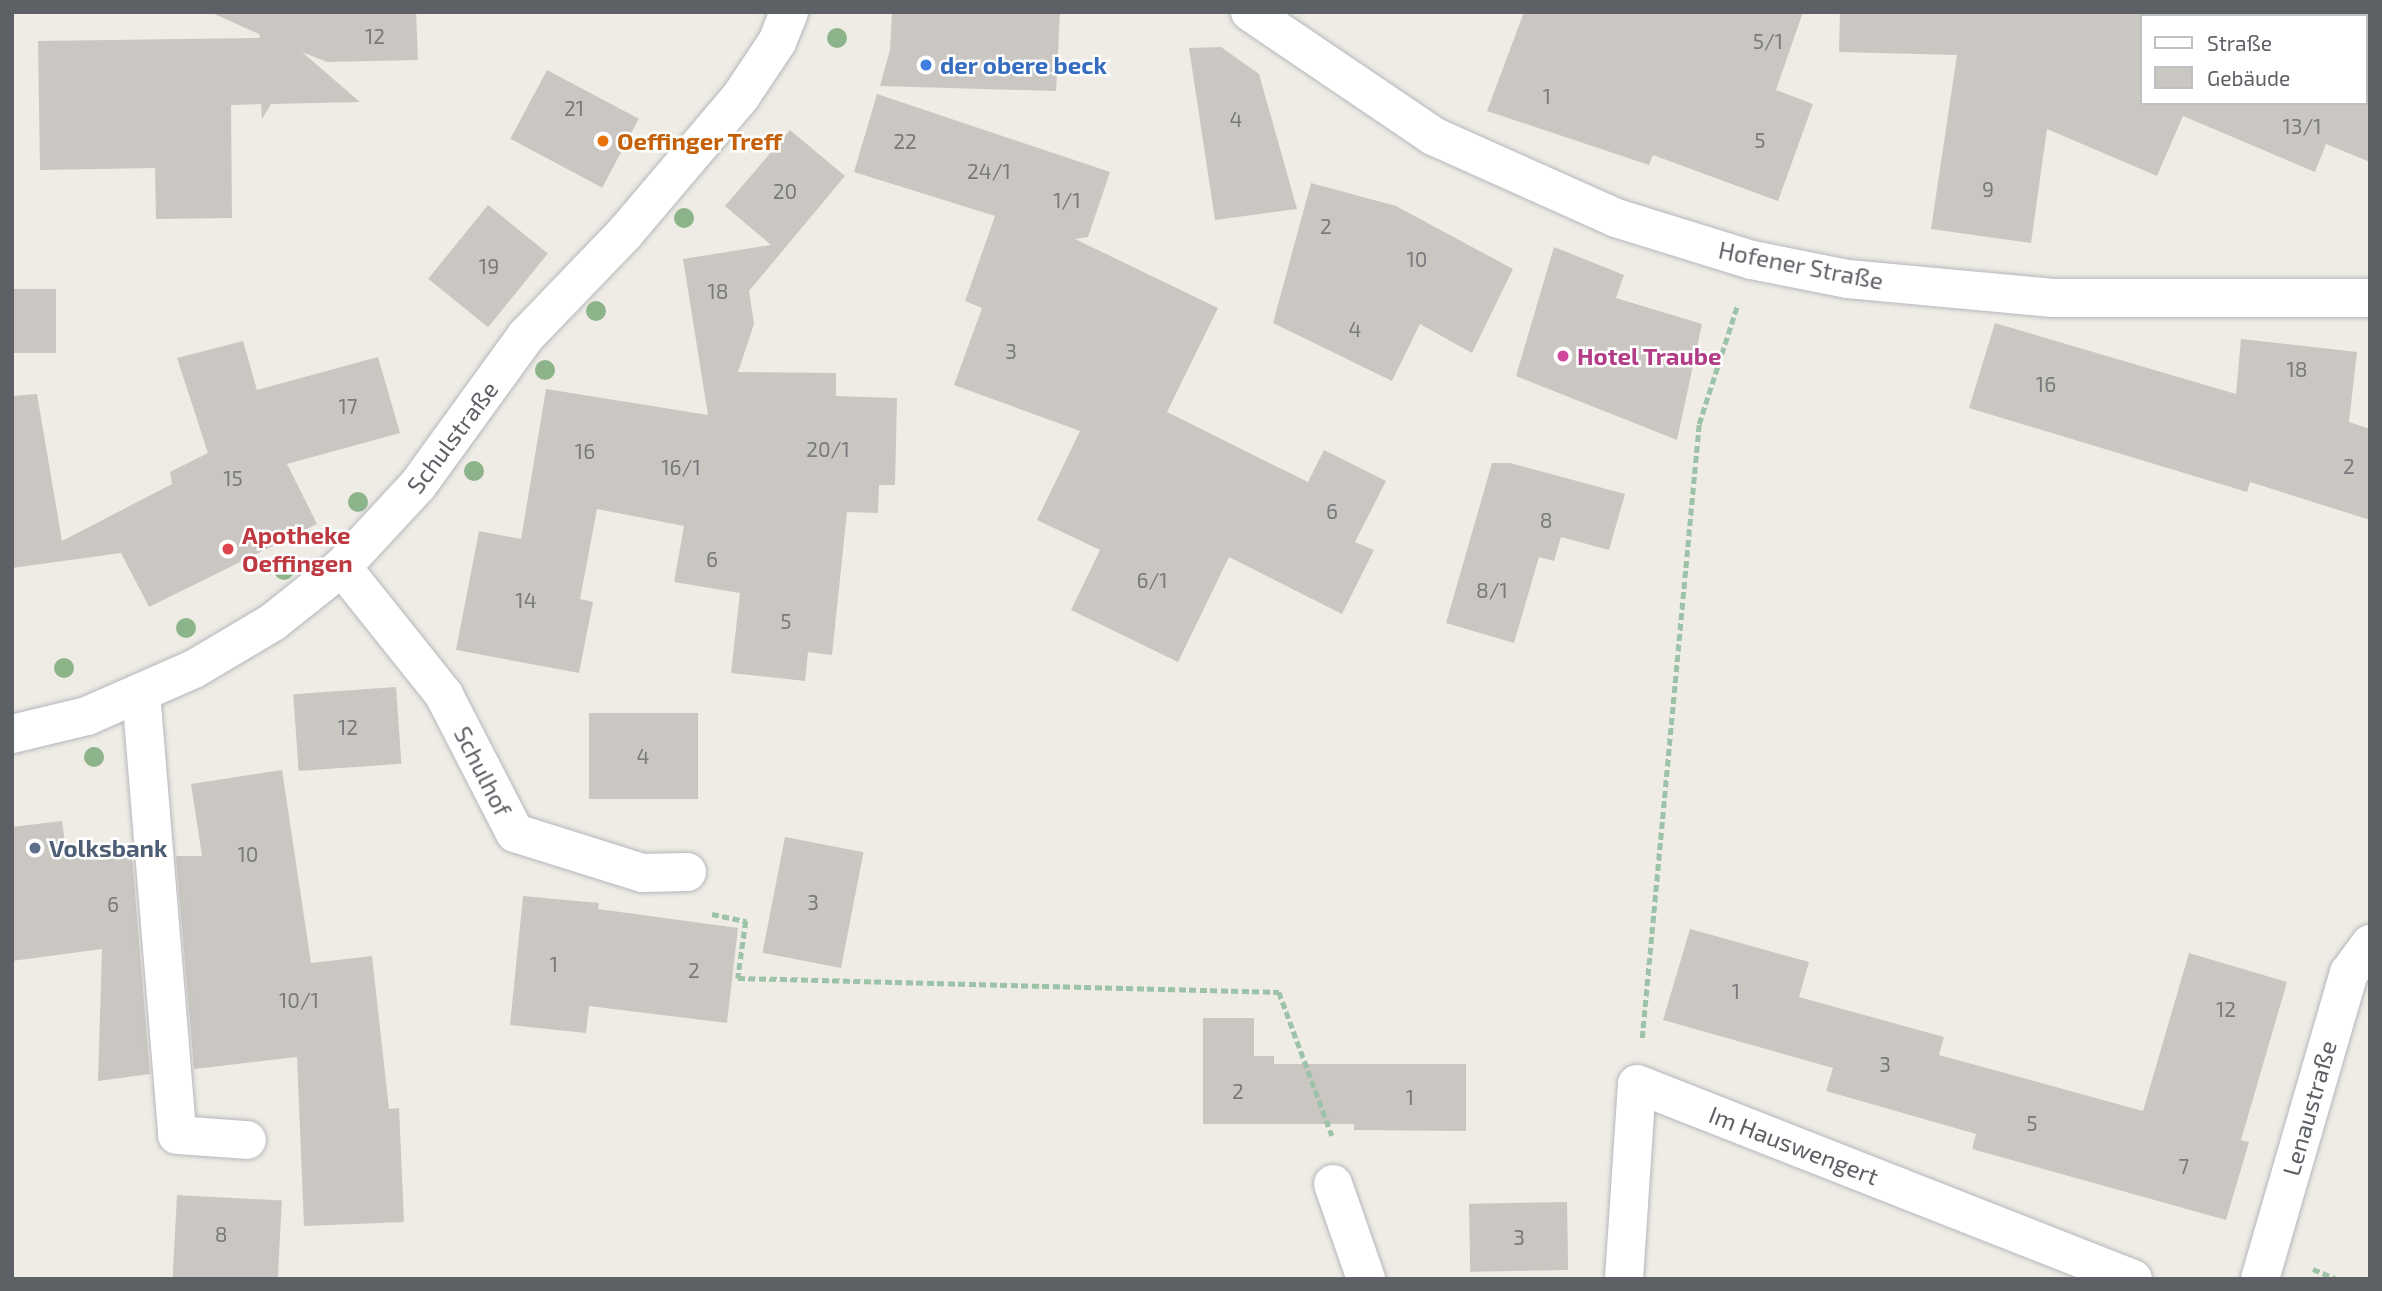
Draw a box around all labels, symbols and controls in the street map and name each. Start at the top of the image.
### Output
legend [2140,14,2368,105]
house number: 12 [365,23,385,49]
house number: 5/1 [1753,28,1783,54]
text: Straße [2207,30,2272,55]
place label: der obere beck [940,51,1107,79]
marker: der obere beck [918,57,934,73]
text: Gebäude [2207,65,2290,90]
house number: 1 [1543,83,1551,109]
house number: 21 [564,95,584,121]
house number: 4 [1230,106,1242,132]
house number: 13/1 [2282,113,2322,139]
place label: Oeffinger Treff [617,127,783,155]
house number: 5 [1754,127,1766,153]
house number: 22 [893,128,917,154]
marker: Oeffinger Treff [595,133,611,149]
house number: 24/1 [967,158,1011,184]
house number: 9 [1982,176,1994,202]
house number: 20 [773,178,797,204]
house number: 1/1 [1053,187,1081,213]
house number: 2 [1320,213,1332,239]
street label: Hofener Straße [1716,235,1886,295]
house number: 10 [1406,246,1428,272]
house number: 19 [479,253,499,279]
house number: 18 [707,278,729,304]
house number: 4 [1349,316,1361,342]
house number: 3 [1005,338,1017,364]
place label: Hotel Traube [1577,342,1723,370]
marker: Hotel Traube [1555,348,1571,364]
house number: 18 [2286,356,2308,382]
house number: 16 [2036,371,2056,397]
street label: Schulstraße [400,375,504,499]
house number: 17 [338,393,358,419]
house number: 20/1 [806,436,850,462]
house number: 16 [575,438,595,464]
house number: 2 [2343,453,2355,479]
house number: 16/1 [661,454,701,480]
house number: 15 [223,465,243,491]
house number: 6 [1326,498,1338,524]
house number: 8 [1540,507,1552,533]
place label: Apotheke Oeffingen [242,521,353,577]
marker: Apotheke Oeffingen [220,541,236,557]
house number: 6 [706,546,718,572]
house number: 6/1 [1136,567,1168,593]
house number: 8/1 [1476,577,1508,603]
house number: 14 [515,587,537,613]
house number: 5 [780,608,792,634]
house number: 12 [338,714,358,740]
street label: Schulhof [448,721,518,821]
house number: 4 [637,743,649,769]
place label: Volksbank [49,834,167,862]
marker: Volksbank [27,840,43,856]
house number: 10 [237,841,259,867]
house number: 3 [807,889,819,915]
house number: 6 [107,891,119,917]
house number: 1 [550,951,558,977]
house number: 2 [688,957,700,983]
house number: 1 [1732,978,1740,1004]
house number: 10/1 [279,987,319,1013]
house number: 12 [2216,996,2236,1022]
street label: Lenaustraße [2276,1037,2342,1179]
house number: 3 [1879,1051,1891,1077]
house number: 2 [1232,1078,1244,1104]
house number: 1 [1406,1084,1414,1110]
street label: Im Hauswengert [1705,1099,1883,1191]
house number: 5 [2026,1110,2038,1136]
house number: 7 [2179,1153,2189,1179]
house number: 8 [215,1221,227,1247]
house number: 3 [1513,1224,1525,1250]

